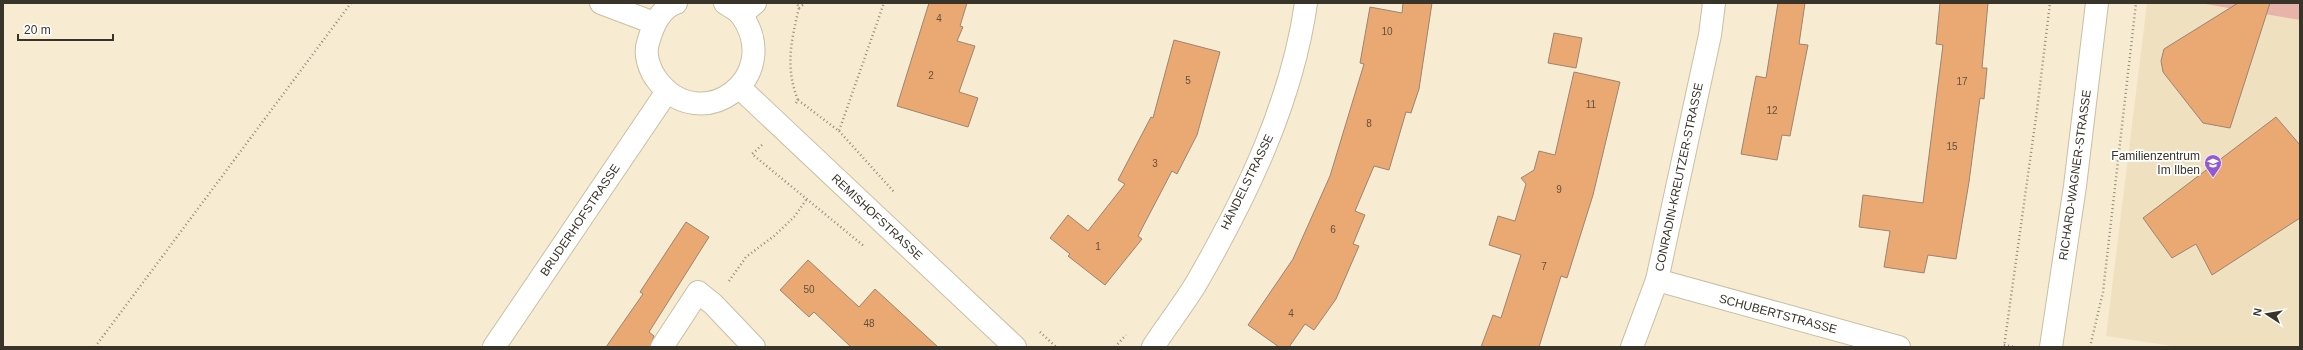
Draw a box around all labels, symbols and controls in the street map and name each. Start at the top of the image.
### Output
house number: 4 [936,13,942,24]
scale bar [18,16,113,42]
text: 20 m [24,23,51,37]
house number: 10 [1381,26,1393,37]
house number: 2 [928,70,934,81]
house number: 5 [1185,75,1191,86]
house number: 17 [1956,76,1968,87]
street label: CONRADIN-KREUTZER-STRASSE [1652,81,1706,273]
street label: RICHARD-WAGNER-STRASSE [2056,89,2094,261]
house number: 11 [1586,99,1597,110]
house number: 12 [1766,105,1778,116]
house number: 8 [1366,118,1372,129]
street label: HÄNDELSTRASSE [1218,132,1276,232]
house number: 15 [1946,141,1958,152]
place label: Familienzentrum Im Ilben [2111,149,2200,177]
school or university icon: Familienzentrum Im Ilben [2203,153,2223,178]
house number: 3 [1152,158,1158,169]
street label: BRUDERHOFSTRASSE [537,161,623,279]
street label: REMISHOFSTRASSE [829,171,925,263]
house number: 9 [1556,184,1562,195]
house number: 6 [1330,224,1336,235]
house number: 1 [1095,241,1101,252]
house number: 7 [1541,261,1547,272]
house number: 50 [803,284,815,295]
street label: SCHUBERTSTRASSE [1717,291,1839,337]
north arrow [2247,294,2287,334]
text: N [2251,307,2264,317]
house number: 4 [1288,308,1294,319]
house number: 48 [863,318,875,329]

